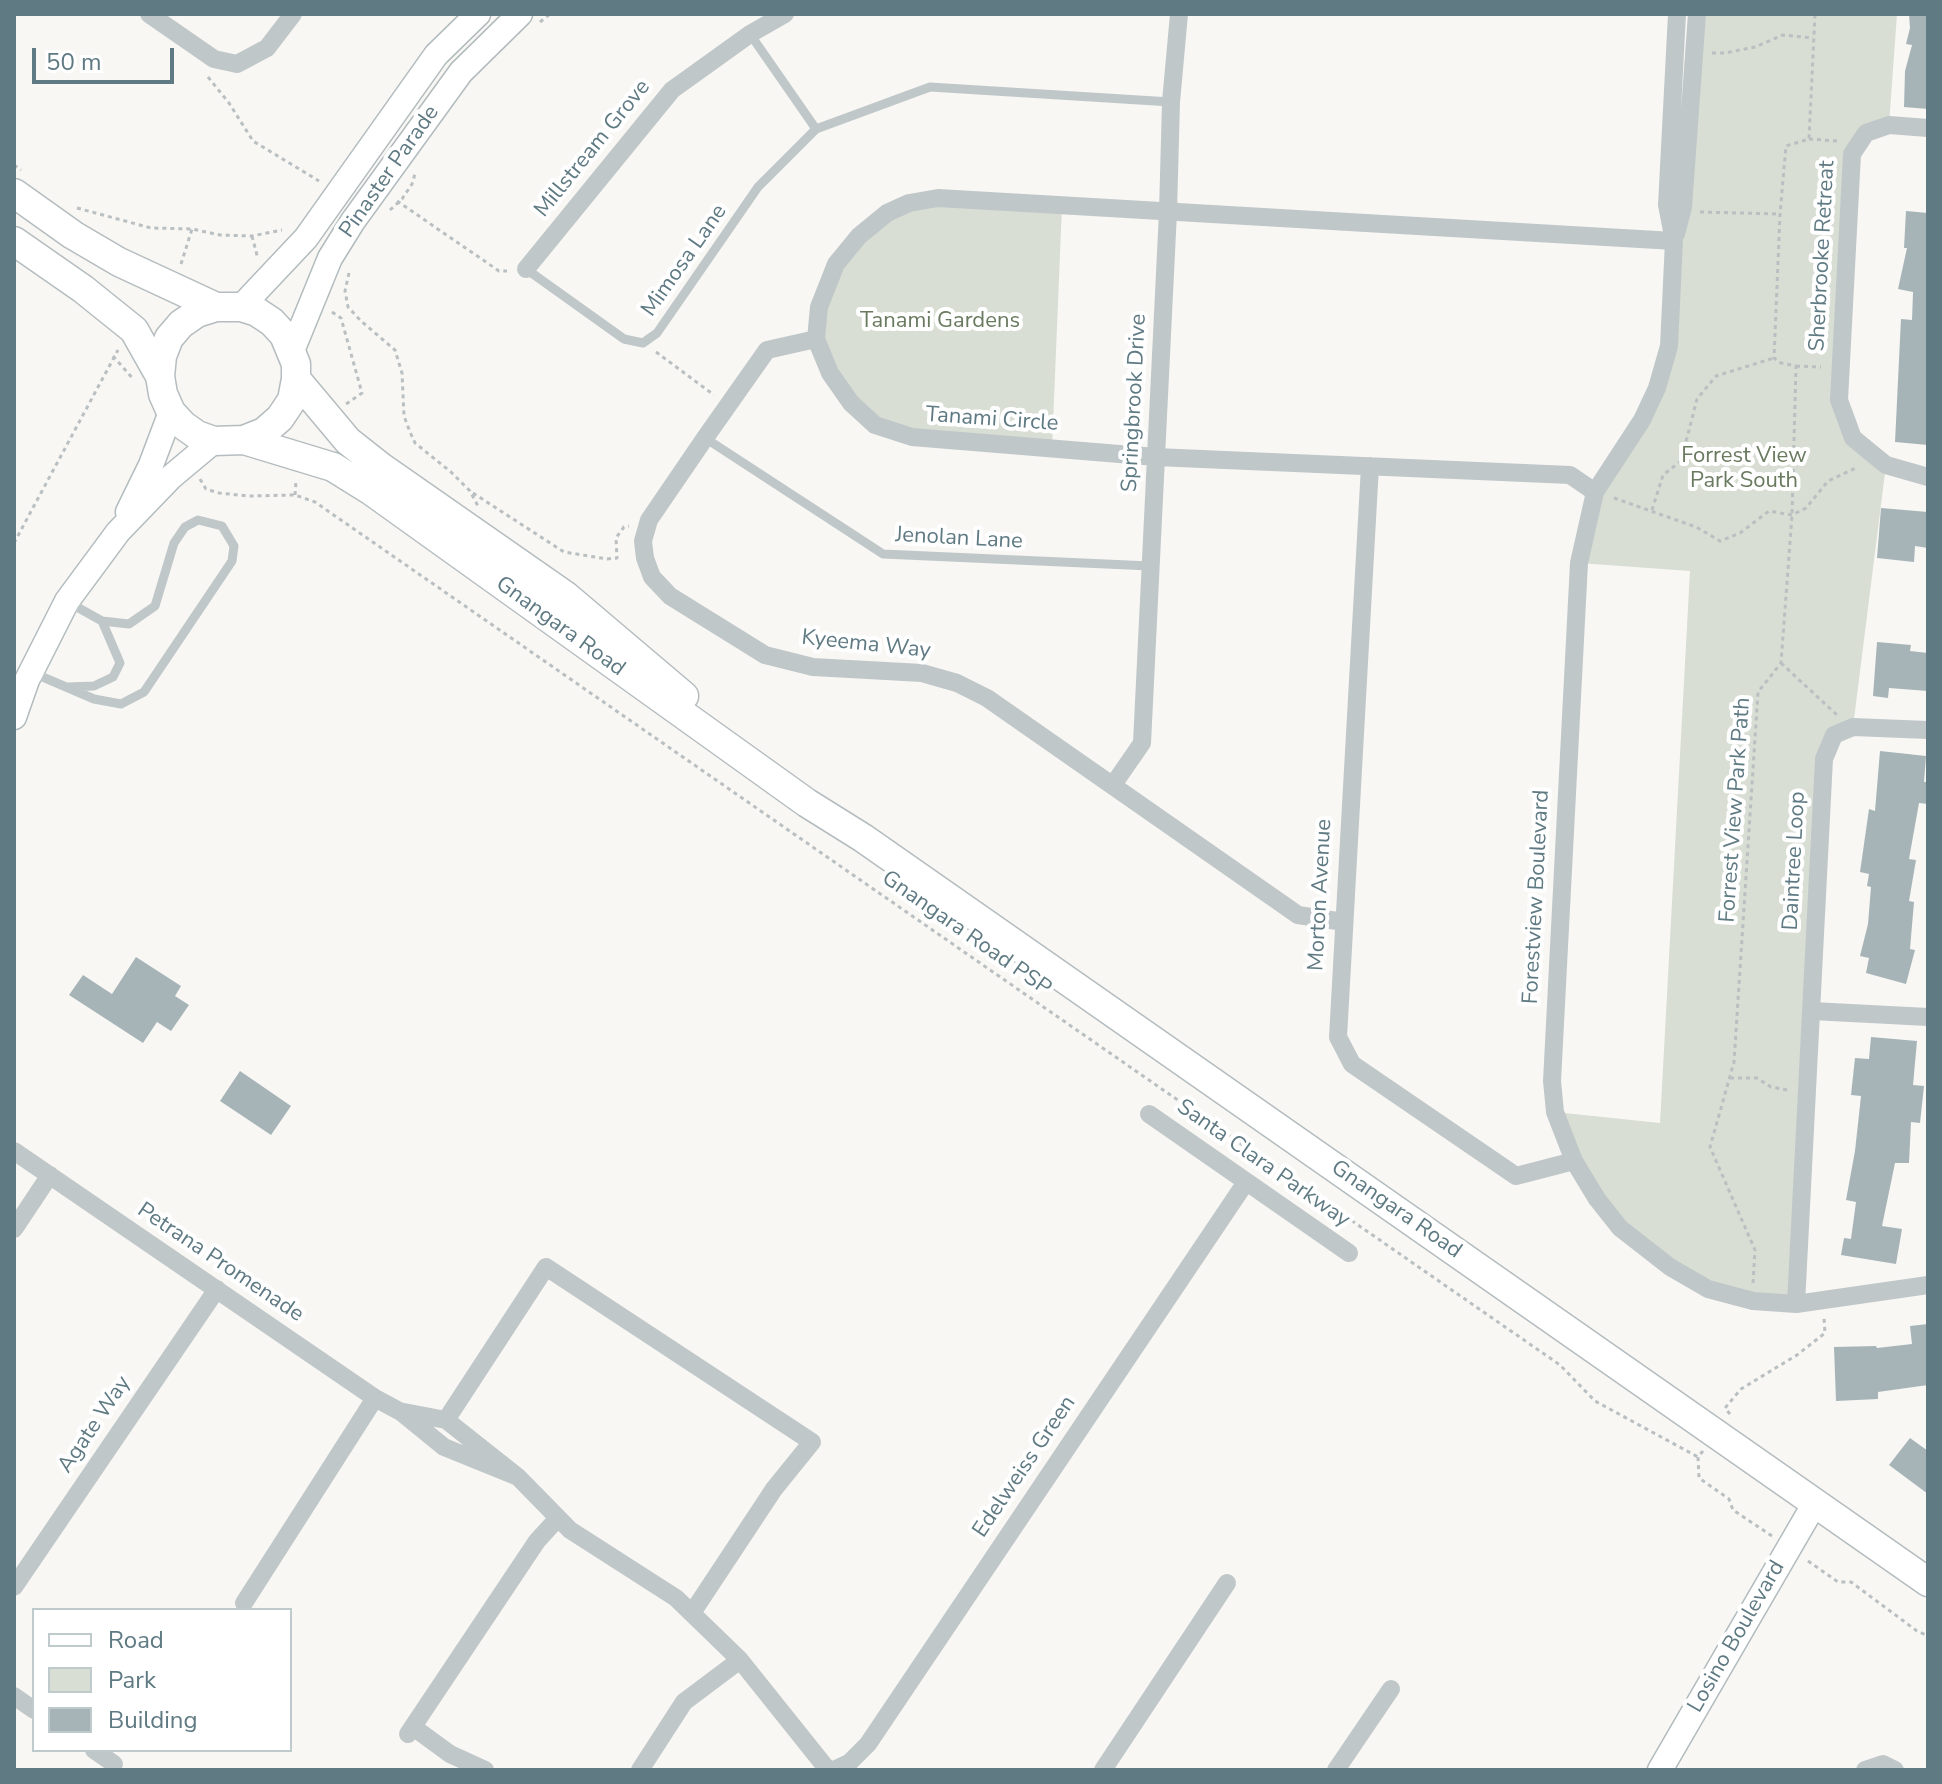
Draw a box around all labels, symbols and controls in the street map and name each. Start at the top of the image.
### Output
scale bar [36,32,178,82]
text: 50 m [46,46,102,78]
street label: Millstream Grove [529,75,657,223]
street label: Pinaster Parade [335,101,445,243]
street label: Sherbrooke Retreat [1805,160,1841,352]
street label: Mimosa Lane [637,200,733,322]
park label: Tanami Gardens [860,309,1020,335]
street label: Springbrook Drive [1117,313,1153,493]
street label: Tanami Circle [925,402,1059,438]
park label: Forrest View Park South [1681,444,1807,496]
street label: Jenolan Lane [895,522,1023,556]
street label: Gnangara Road [490,571,630,683]
street label: Kyeema Way [800,625,932,665]
street label: Forrest View Park Path [1715,696,1757,924]
street label: Forestview Boulevard [1518,789,1556,1005]
street label: Daintree Loop [1778,791,1812,931]
street label: Morton Avenue [1304,818,1338,972]
street label: Gnangara Road PSP [876,866,1056,1002]
street label: Santa Clara Parkway [1171,1094,1355,1234]
street label: Gnangara Road [1326,1155,1466,1265]
street label: Petrana Promenade [132,1198,308,1328]
street label: Agate Way [53,1372,137,1478]
street label: Edelweiss Green [968,1391,1082,1543]
street label: Losino Boulevard [1683,1556,1791,1718]
legend [32,1608,292,1752]
text: Road [108,1624,164,1656]
text: Park [108,1664,156,1696]
text: Building [108,1704,198,1736]

